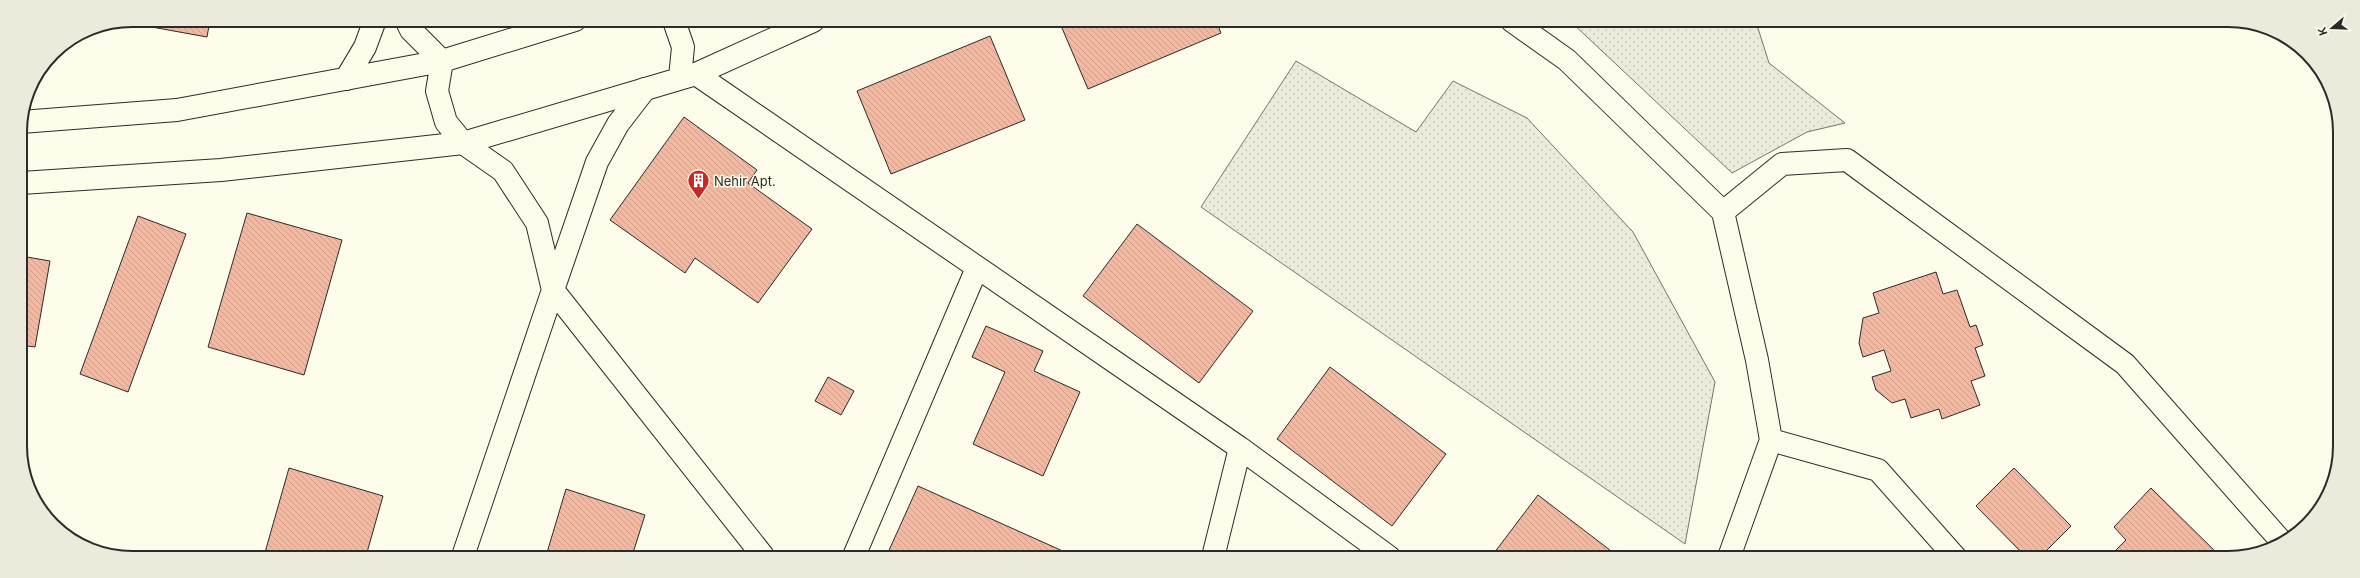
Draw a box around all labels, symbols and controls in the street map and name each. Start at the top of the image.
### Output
north arrow [2312,8,2352,48]
text: K [2315,25,2330,37]
building icon: Nehir Apt. [686,168,712,201]
place label: Nehir Apt. [714,173,776,189]

